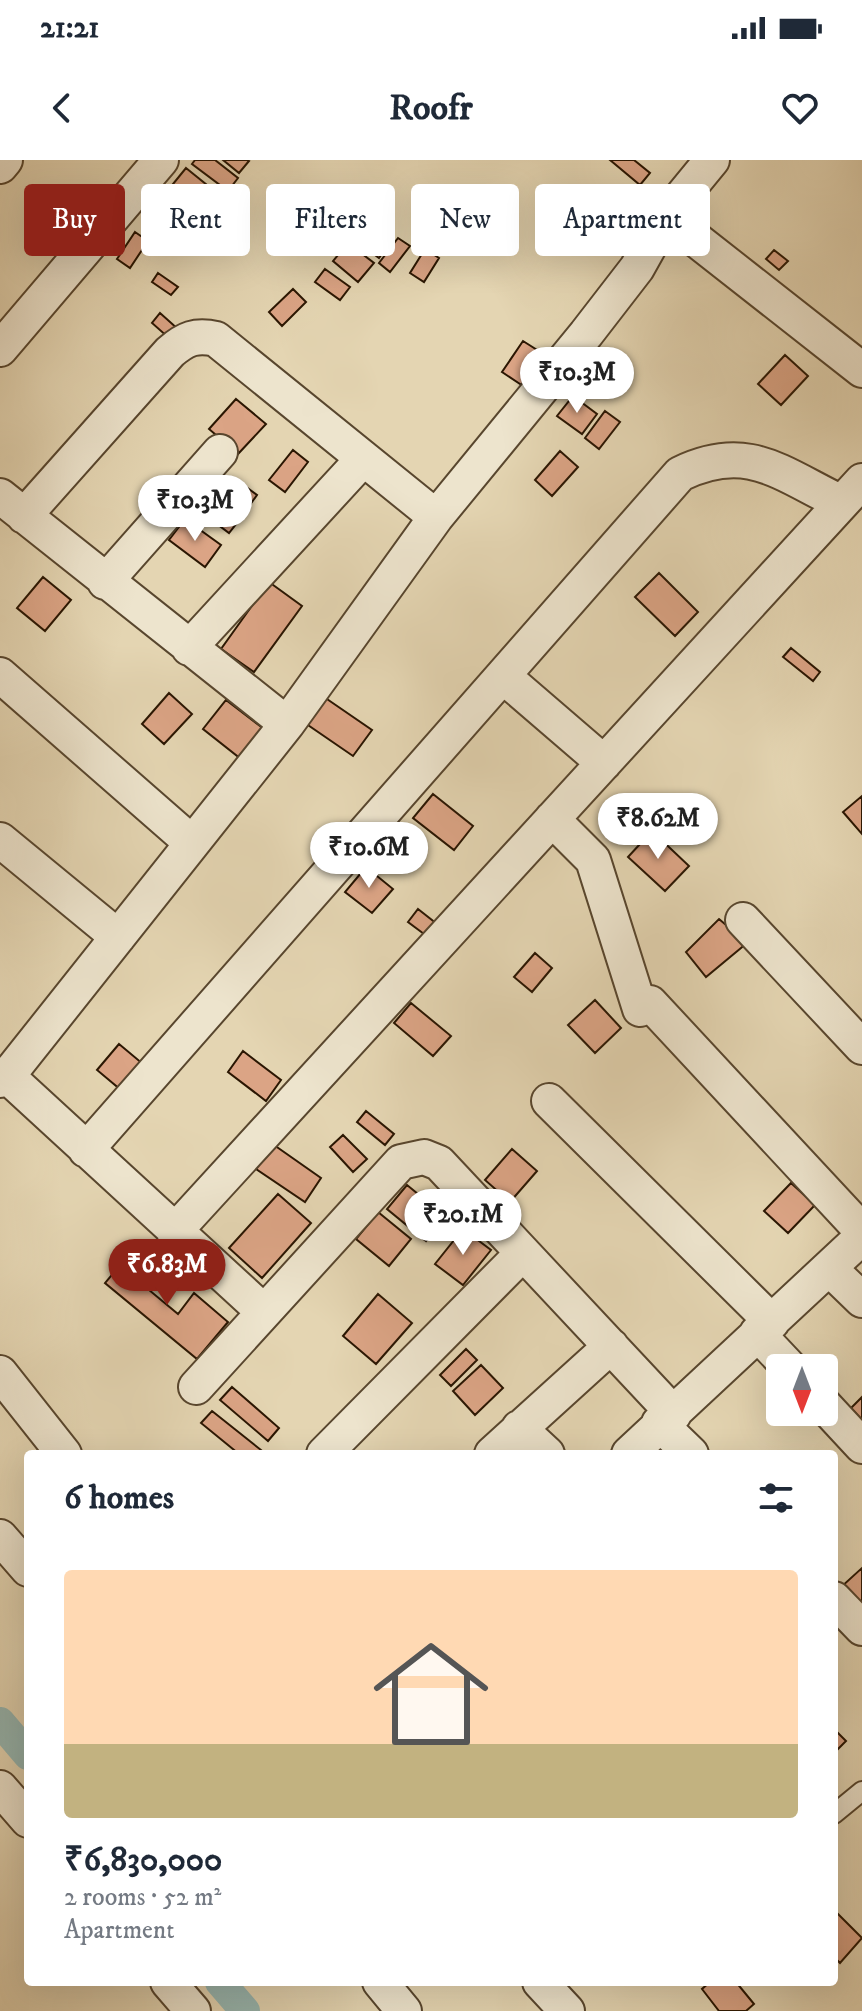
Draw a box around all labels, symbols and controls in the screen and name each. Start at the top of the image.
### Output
text: 21:21 [40,10,99,47]
icon: back [40,86,84,130]
text: Roofr [389,86,473,131]
icon: heart [778,86,822,130]
chip: Buy [24,184,125,256]
chip: Rent [141,184,250,256]
chip: Filters [266,184,395,256]
chip: New [411,184,519,256]
chip: Apartment [535,184,710,256]
pin: ₹10.3M [512,347,642,415]
text: ₹10.3M [538,356,616,389]
pin: ₹10.3M [130,475,260,543]
text: ₹10.3M [156,484,234,517]
pin: ₹8.62M [593,793,723,861]
text: ₹8.62M [616,802,700,835]
pin: ₹10.6M [304,822,434,890]
text: ₹10.6M [328,831,410,864]
pin: ₹20.1M [398,1189,528,1257]
text: ₹20.1M [422,1198,504,1231]
pin: ₹6.83M [102,1239,232,1307]
text: ₹6.83M [126,1248,208,1281]
north arrow [766,1354,838,1426]
map controls [766,1354,838,1426]
icon: filters [754,1476,798,1520]
text: 6 homes [64,1477,174,1519]
icon: home [359,1622,503,1766]
text: ₹6,830,000 [64,1839,222,1881]
text: 2 rooms · 52 m² [64,1881,221,1914]
text: Apartment [64,1914,175,1947]

